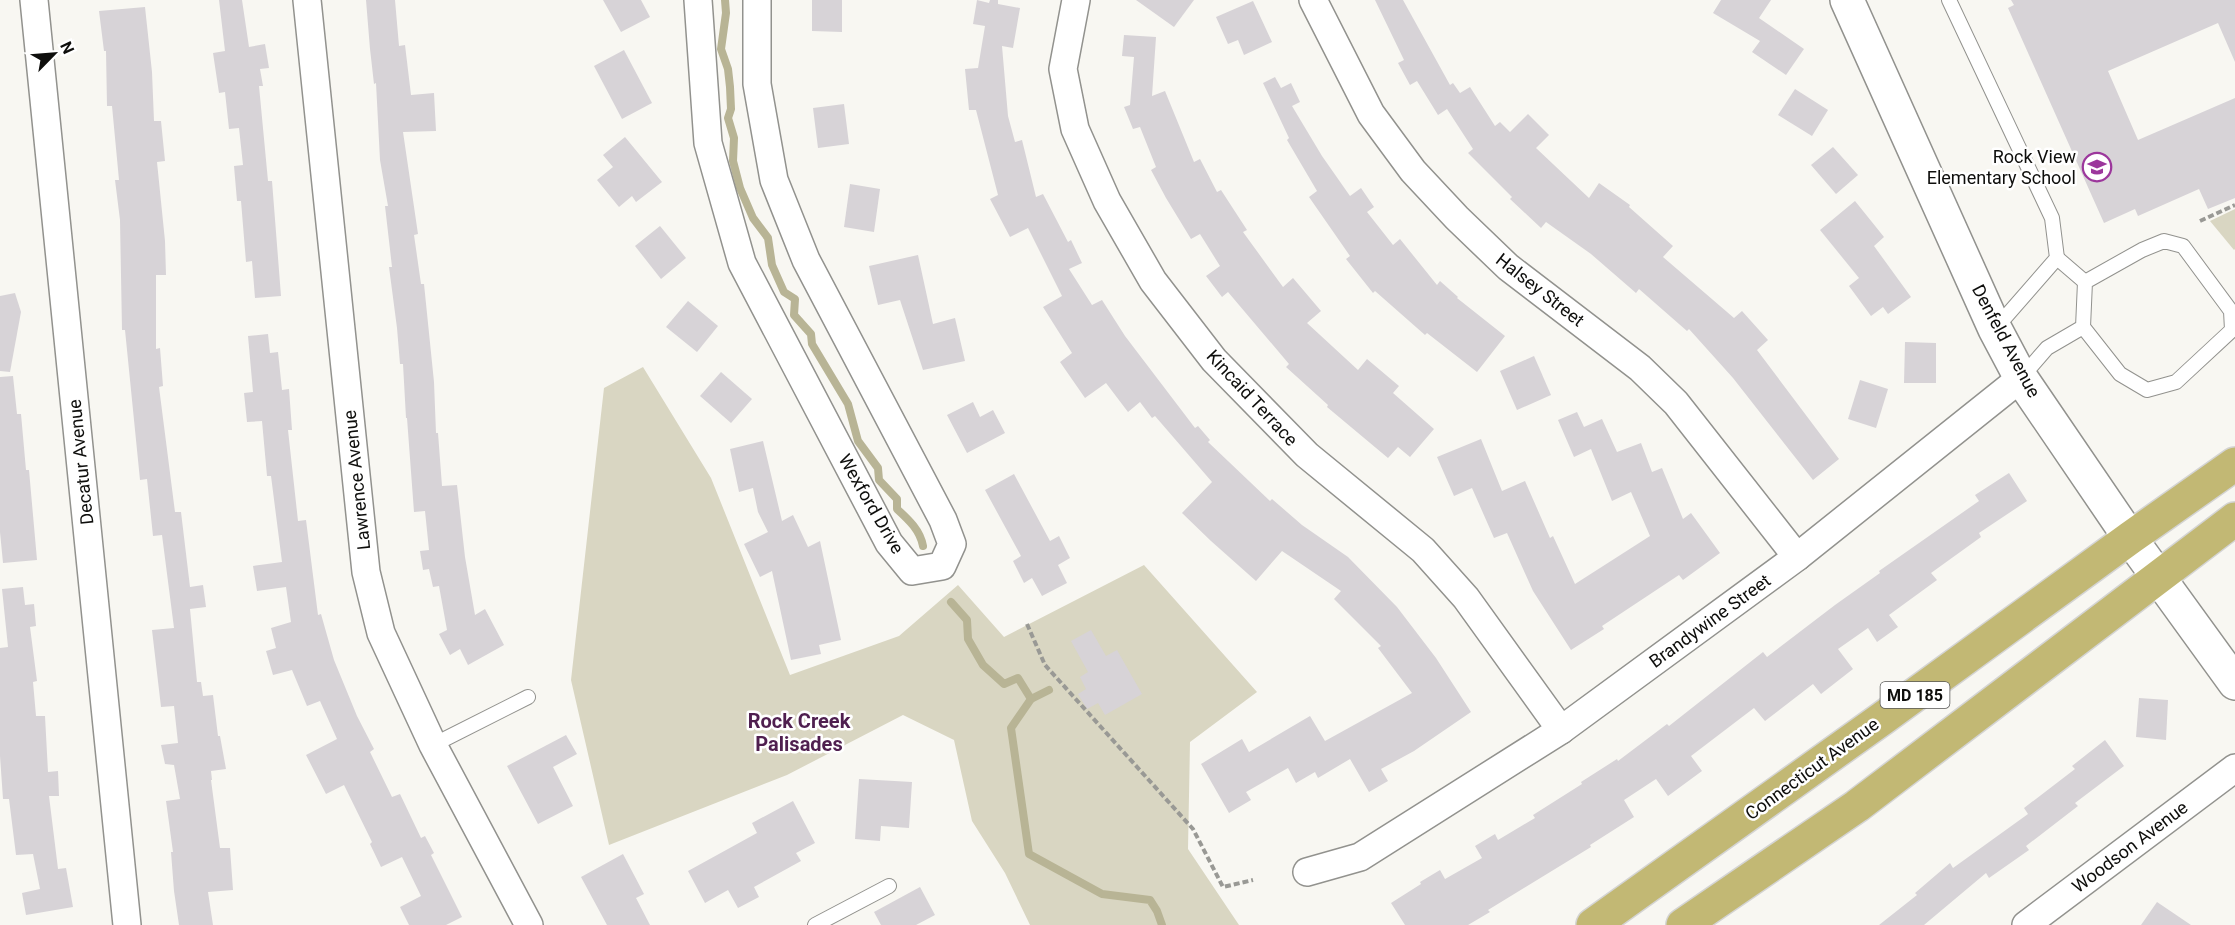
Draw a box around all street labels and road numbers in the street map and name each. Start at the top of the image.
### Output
street label: Halsey Street [1492,249,1589,331]
street label: Denfeld Avenue [1968,281,2045,401]
street label: Kincaid Terrace [1203,345,1302,450]
street label: Decatur Avenue [63,398,98,526]
street label: Lawrence Avenue [339,409,374,551]
street label: Wexford Drive [834,450,908,557]
street label: Brandywine Street [1645,570,1775,672]
road number: MD 185 [1880,682,1950,708]
street label: Connecticut Avenue [1741,713,1882,824]
street label: Woodson Avenue [2068,796,2192,897]

